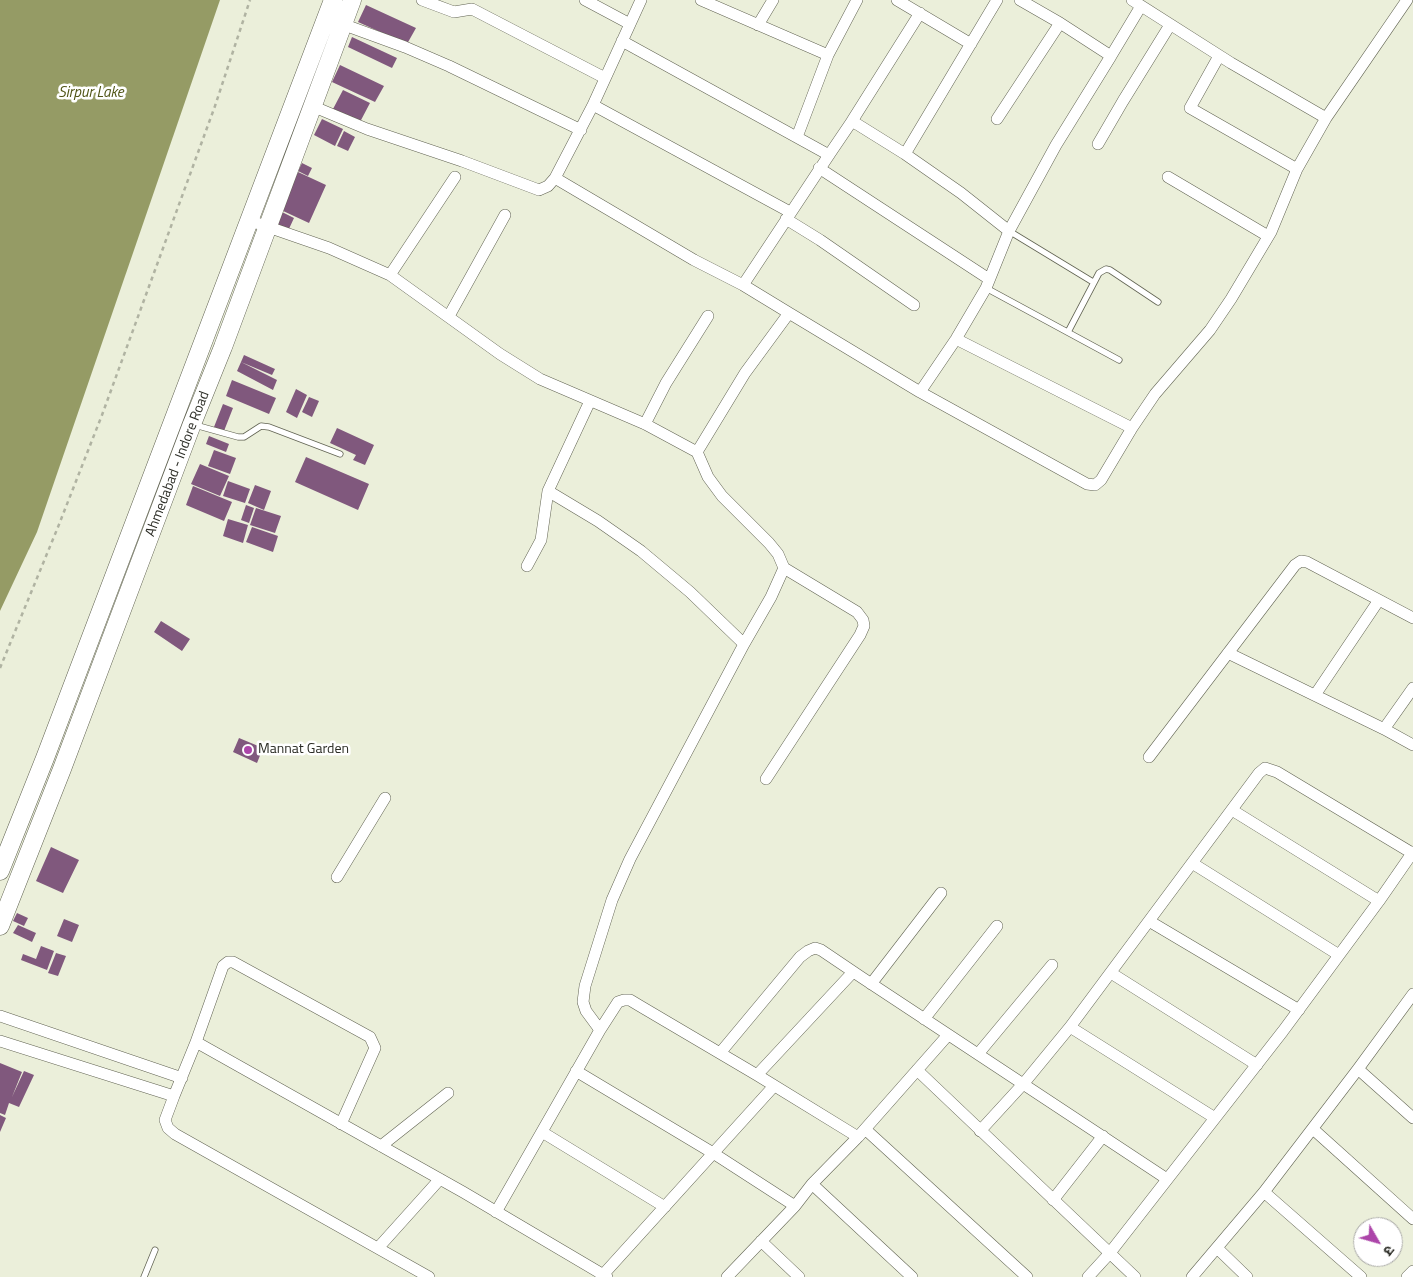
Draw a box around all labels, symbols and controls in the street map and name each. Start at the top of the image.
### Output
water label: Sirpur Lake [58,84,124,102]
street label: Ahmedabad - Indore Road [143,389,213,539]
place label: Mannat Garden [258,742,349,758]
marker: Mannat Garden [242,744,254,756]
north arrow [1353,1217,1403,1267]
text: उ [1379,1241,1400,1261]

